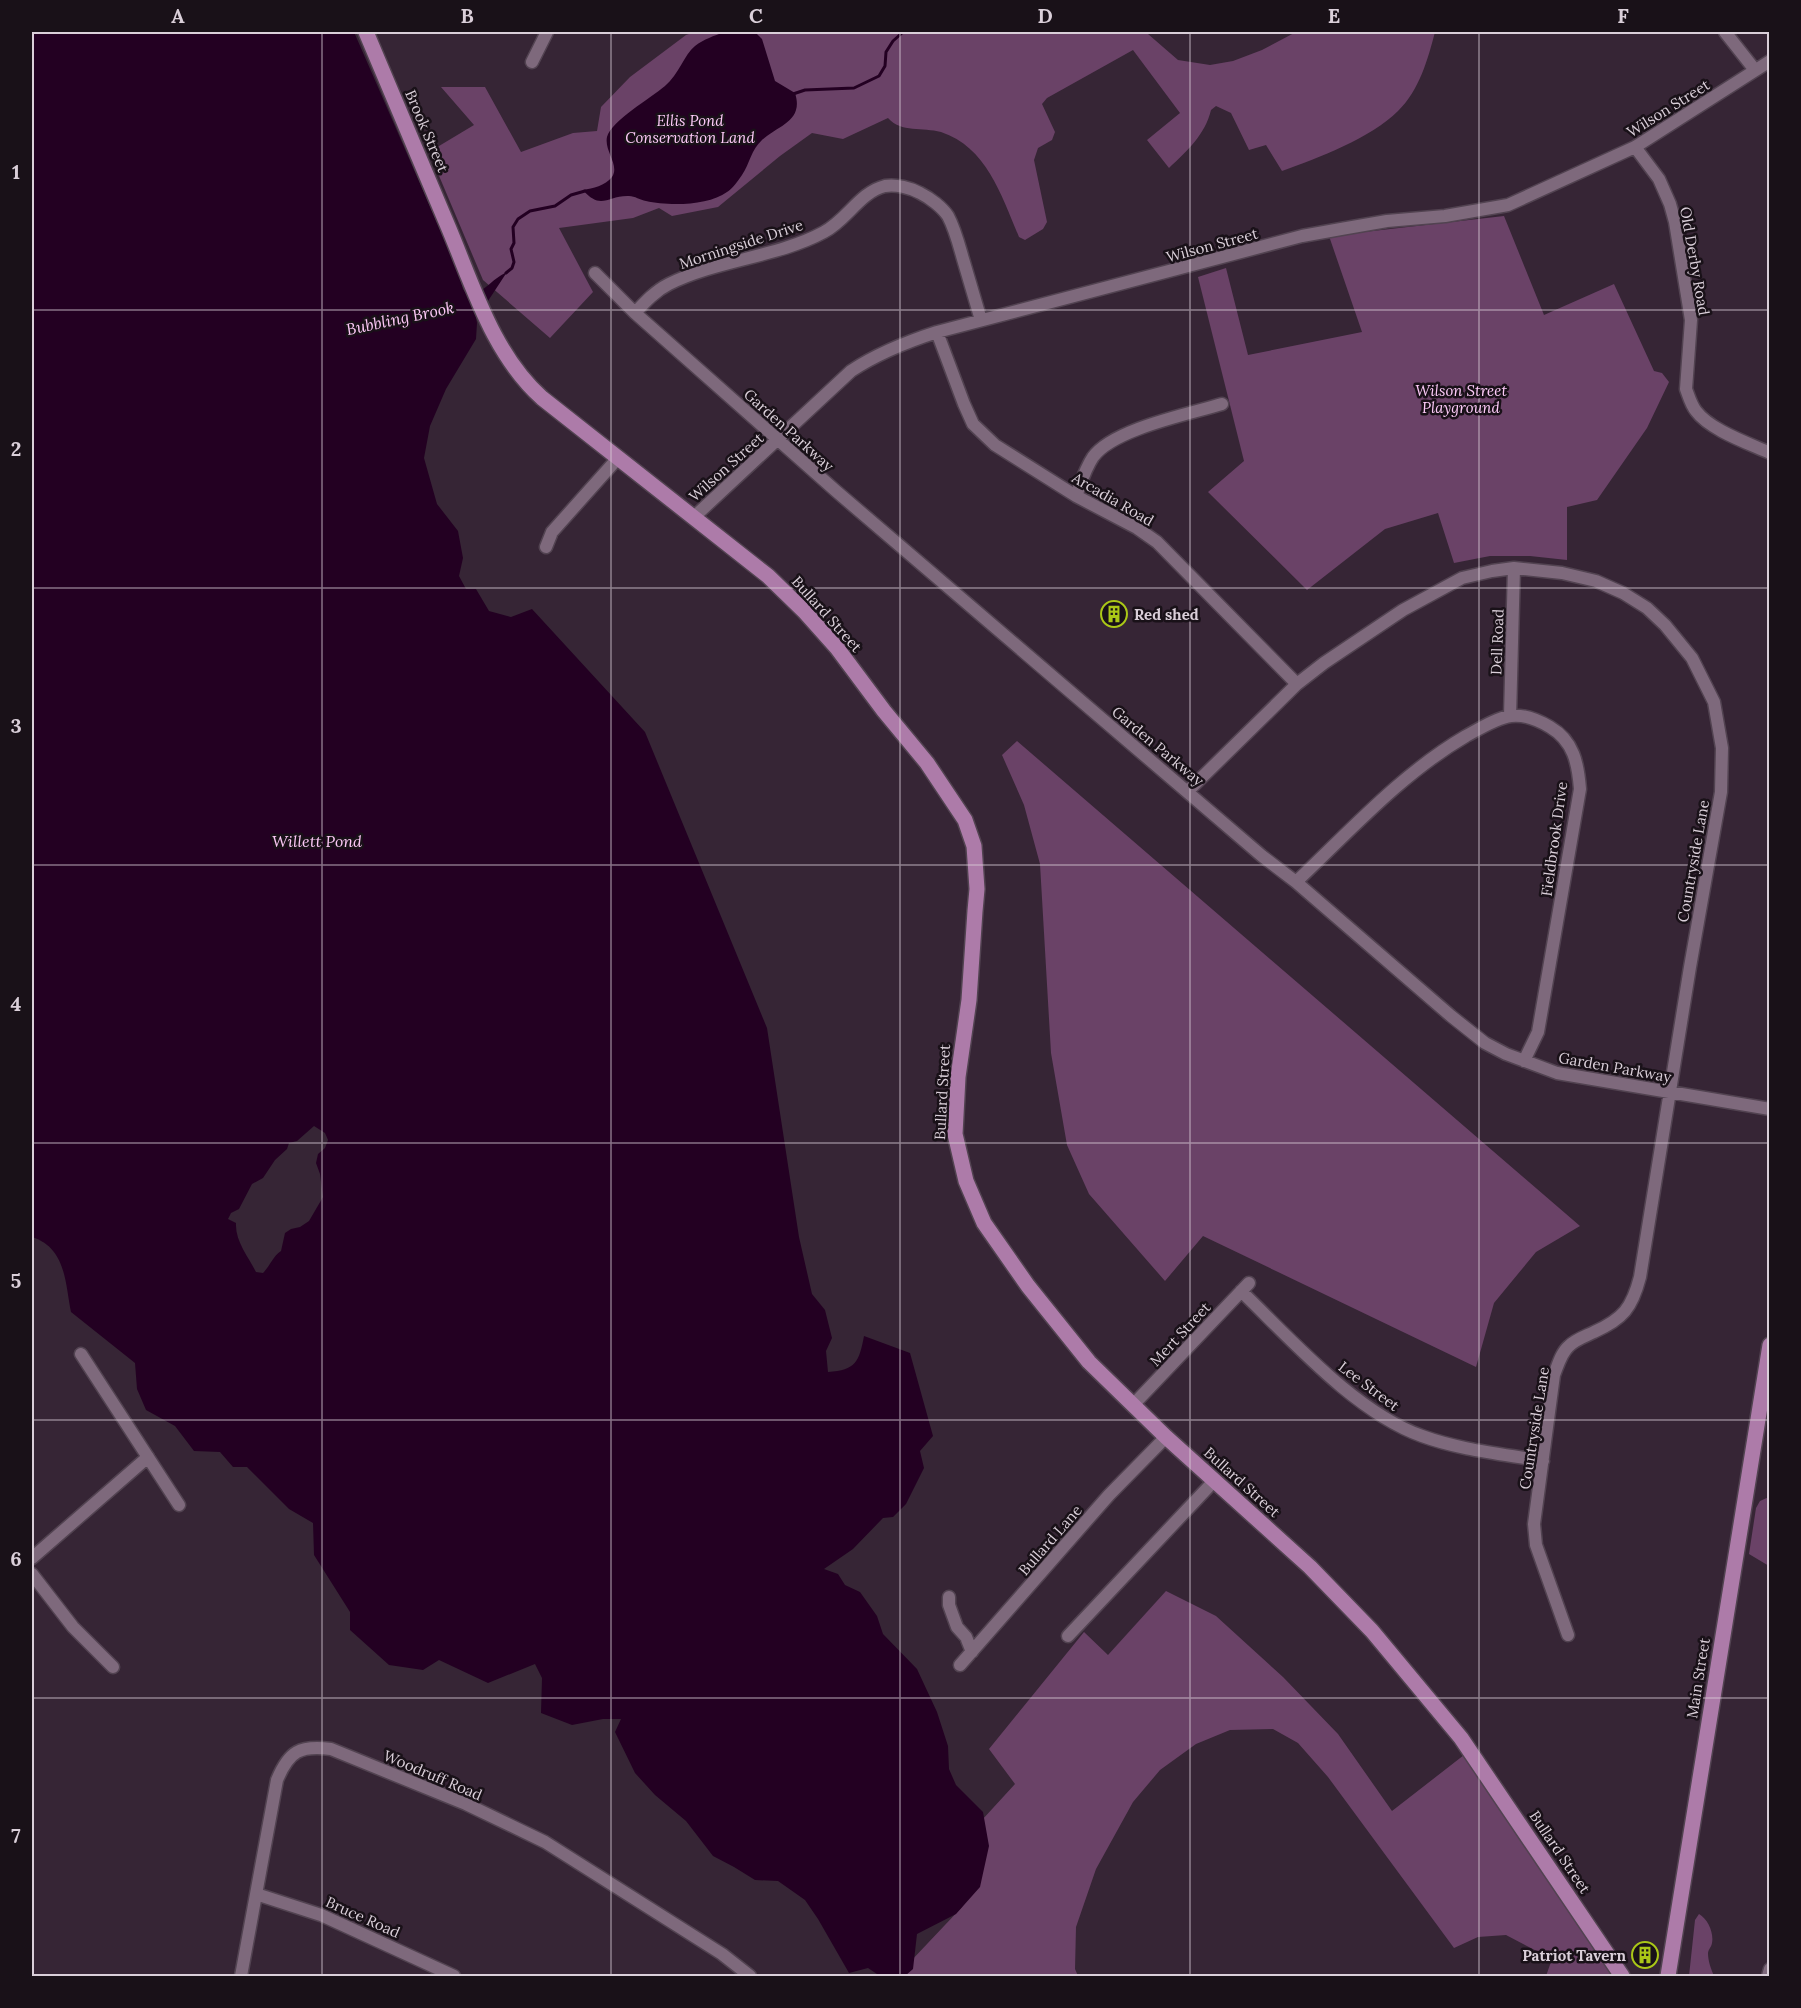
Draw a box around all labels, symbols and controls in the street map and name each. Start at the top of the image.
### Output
text: A [171,3,185,28]
text: B [460,3,474,28]
text: C [749,3,763,28]
text: D [1037,3,1053,28]
text: E [1328,3,1340,28]
text: F [1617,3,1629,28]
street label: Wilson Street [1623,75,1713,141]
street label: Brook Street [401,87,453,175]
park label: Ellis Pond Conservation Land [625,111,755,147]
text: 1 [12,159,20,184]
street label: Old Derby Road [1676,205,1714,317]
street label: Morningside Drive [677,215,805,273]
street label: Wilson Street [1164,224,1260,266]
water label: Bubbling Brook [344,297,456,339]
park label: Wilson Street Playground [1415,381,1507,417]
street label: Garden Parkway [740,385,838,475]
street label: Wilson Street [685,428,768,506]
text: 2 [11,436,21,461]
street label: Arcadia Road [1068,467,1157,530]
street label: Bullard Street [788,572,866,656]
building icon: Red shed [1099,599,1129,629]
place label: Red shed [1134,605,1199,624]
street label: Dell Road [1486,609,1508,675]
street label: Garden Parkway [1108,702,1208,790]
text: 3 [10,713,22,738]
street label: Fieldbrook Drive [1537,780,1571,898]
street label: Countryside Lane [1673,798,1713,924]
water label: Willett Pond [272,831,362,851]
text: 4 [11,991,22,1016]
street label: Bullard Street [930,1043,954,1140]
street label: Garden Parkway [1557,1048,1673,1086]
text: 5 [11,1268,22,1293]
street label: Mert Street [1146,1298,1215,1370]
street label: Lee Street [1335,1357,1403,1415]
street label: Countryside Lane [1515,1365,1553,1491]
street label: Bullard Street [1200,1443,1284,1521]
street label: Bullard Lane [1014,1501,1086,1579]
text: 6 [10,1546,22,1571]
street label: Main Street [1682,1636,1714,1720]
street label: Woodruff Road [381,1746,485,1804]
street label: Bullard Street [1525,1807,1595,1897]
text: 7 [11,1823,21,1848]
street label: Bruce Road [323,1892,403,1942]
building icon: Patriot Tavern [1630,1940,1660,1970]
place label: Patriot Tavern [1522,1946,1626,1965]

